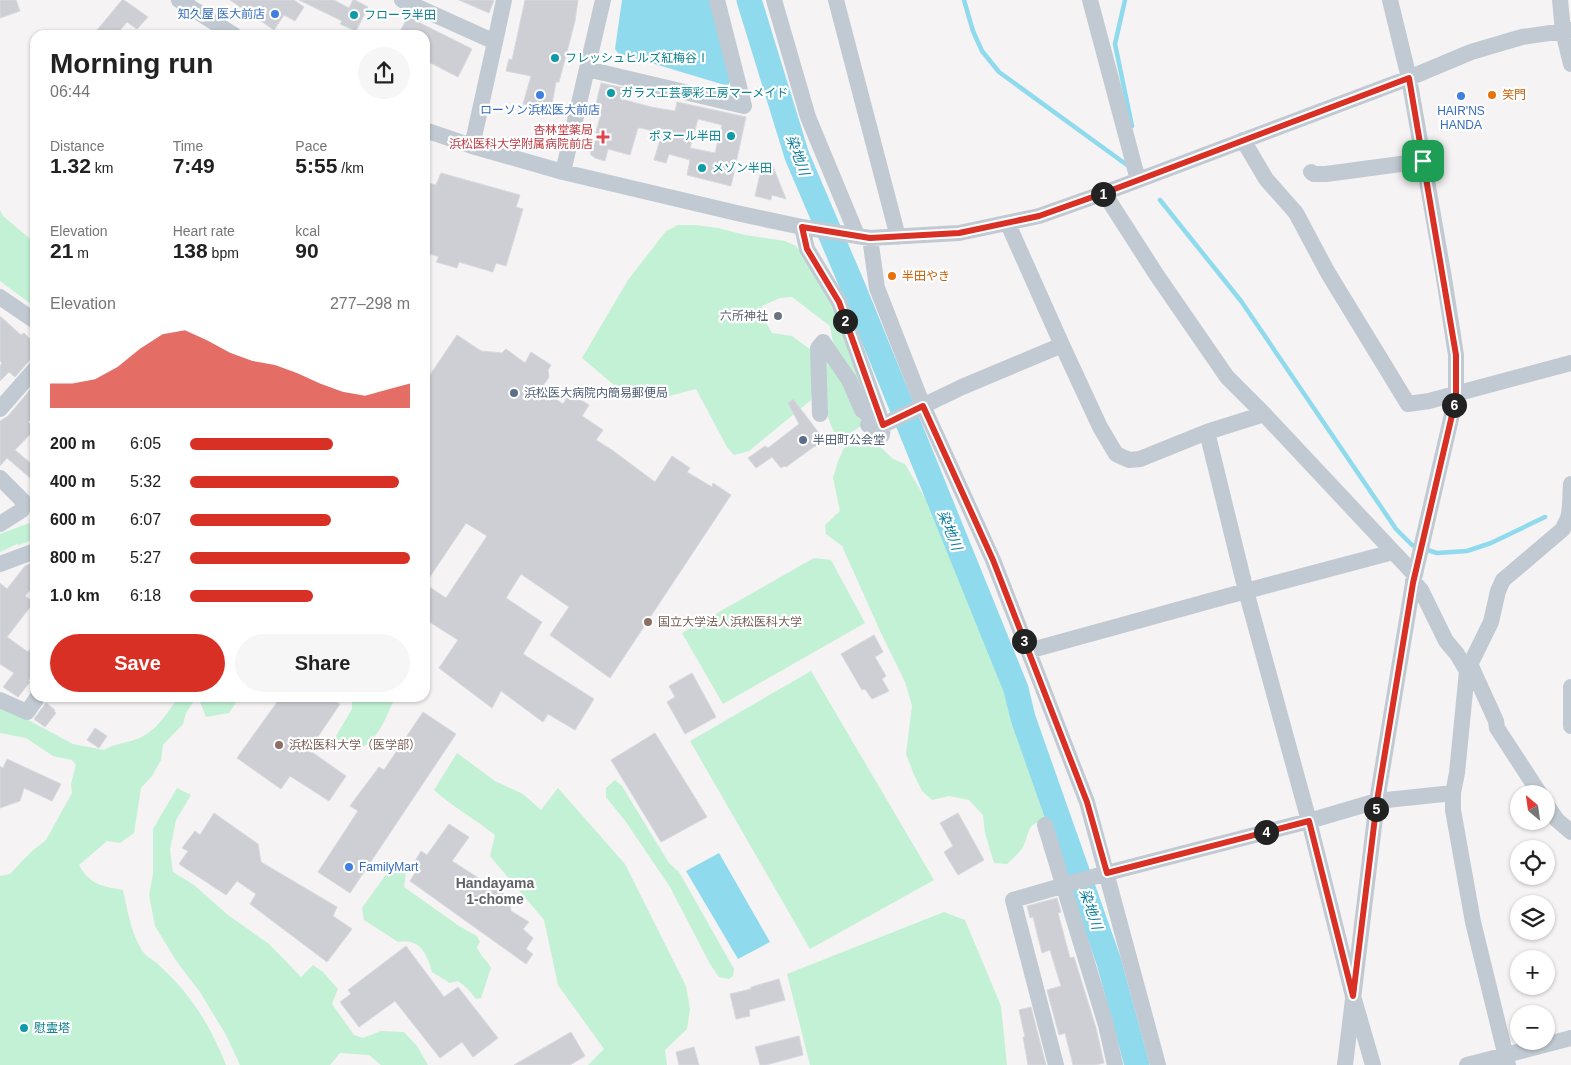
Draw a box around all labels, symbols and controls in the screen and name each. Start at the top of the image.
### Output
place label: 知久屋 医大前店 [178,7,265,21]
marker: 知久屋 医大前店 [269,8,281,20]
place label: フローラ半田 [364,8,436,22]
marker: フローラ半田 [348,9,360,21]
button: share [358,47,410,99]
text: Morning run [50,48,213,79]
place label: フレッシュヒルズ紅梅谷Ⅰ [565,51,709,65]
marker: フレッシュヒルズ紅梅谷Ⅰ [549,52,561,64]
text: 06:44 [50,83,90,100]
place label: ガラス工芸夢彩工房マーメイド [621,86,788,100]
marker: ガラス工芸夢彩工房マーメイド [605,87,617,99]
place label: 笑門 [1502,88,1526,102]
marker: ローソン浜松医大前店 [534,89,546,101]
marker: 笑門 [1486,89,1498,101]
marker: HAIR'NS HANDA [1455,90,1467,102]
place label: ローソン浜松医大前店 [480,103,600,117]
place label: HAIR'NS HANDA [1437,104,1485,132]
place label: 杏林堂薬局 浜松医科大学附属病院前店 [449,123,593,151]
place label: ポヌール半田 [649,129,721,143]
marker: ポヌール半田 [725,130,737,142]
marker: 杏林堂薬局 浜松医科大学附属病院前店 [597,131,609,143]
water label: 染地川 [783,133,813,179]
text: Distance [50,138,104,154]
text: Time [173,138,203,154]
text: Pace [295,138,327,154]
pin [1402,140,1444,182]
icon: arrive [1409,147,1437,175]
text: 1.32 [50,154,91,177]
text: 7:49 [173,154,215,177]
text: 5:55 [295,154,337,177]
text: km [91,160,113,176]
text: /km [337,160,364,176]
place label: メゾン半田 [712,161,772,175]
marker: メゾン半田 [696,162,708,174]
pin: 1 [1090,182,1116,206]
text: 1 [1100,186,1107,202]
text: Elevation [50,223,108,239]
text: Heart rate [173,223,235,239]
text: kcal [295,223,320,239]
text: 21 [50,239,73,262]
text: 138 [173,239,208,262]
text: 90 [295,239,319,262]
text: m [73,245,89,261]
text: bpm [208,245,239,261]
place label: 半田やき [902,269,950,283]
marker: 半田やき [886,270,898,282]
text: Elevation [50,295,116,312]
text: 277–298 m [330,295,410,312]
pin: 2 [832,308,858,334]
place label: 六所神社 [720,309,768,323]
marker: 六所神社 [772,310,784,322]
text: 2 [842,313,849,329]
place label: 浜松医大病院内簡易郵便局 [524,386,668,400]
marker: 浜松医大病院内簡易郵便局 [508,387,520,399]
pin: 6 [1442,392,1466,418]
text: 6 [1451,397,1458,413]
place label: 半田町公会堂 [813,433,885,447]
marker: 半田町公会堂 [797,434,809,446]
text: 200 m [50,435,95,452]
text: 6:05 [130,435,161,452]
text: 400 m [50,473,95,490]
text: 5:32 [130,473,161,490]
water label: 染地川 [935,508,966,554]
text: 600 m [50,511,95,528]
text: 6:07 [130,511,161,528]
text: 800 m [50,549,95,566]
text: 5:27 [130,549,161,566]
text: 1.0 km [50,587,100,604]
text: 6:18 [130,587,161,604]
place label: 国立大学法人浜松医科大学 [658,615,802,629]
marker: 国立大学法人浜松医科大学 [642,616,654,628]
pin: 3 [1012,628,1036,654]
text: 3 [1021,633,1028,649]
button: Save [50,634,225,692]
button: Share [235,634,410,692]
place label: 浜松医科大学（医学部） [289,738,421,752]
marker: 浜松医科大学（医学部） [273,739,285,751]
north arrow [1510,785,1555,830]
map controls [1510,785,1555,1050]
pin: 5 [1364,796,1388,822]
text: 5 [1373,801,1380,817]
pin: 4 [1254,820,1278,844]
text: 4 [1263,824,1270,840]
button: locate [1510,840,1555,885]
place label: FamilyMart [359,860,419,874]
marker: FamilyMart [343,861,355,873]
district label: Handayama 1-chome [456,875,535,907]
water label: 染地川 [1077,887,1106,933]
button: layers [1510,895,1555,940]
button: + [1510,950,1555,995]
button: − [1510,1005,1555,1050]
place label: 慰霊塔 [34,1021,70,1035]
marker: 慰霊塔 [18,1022,30,1034]

